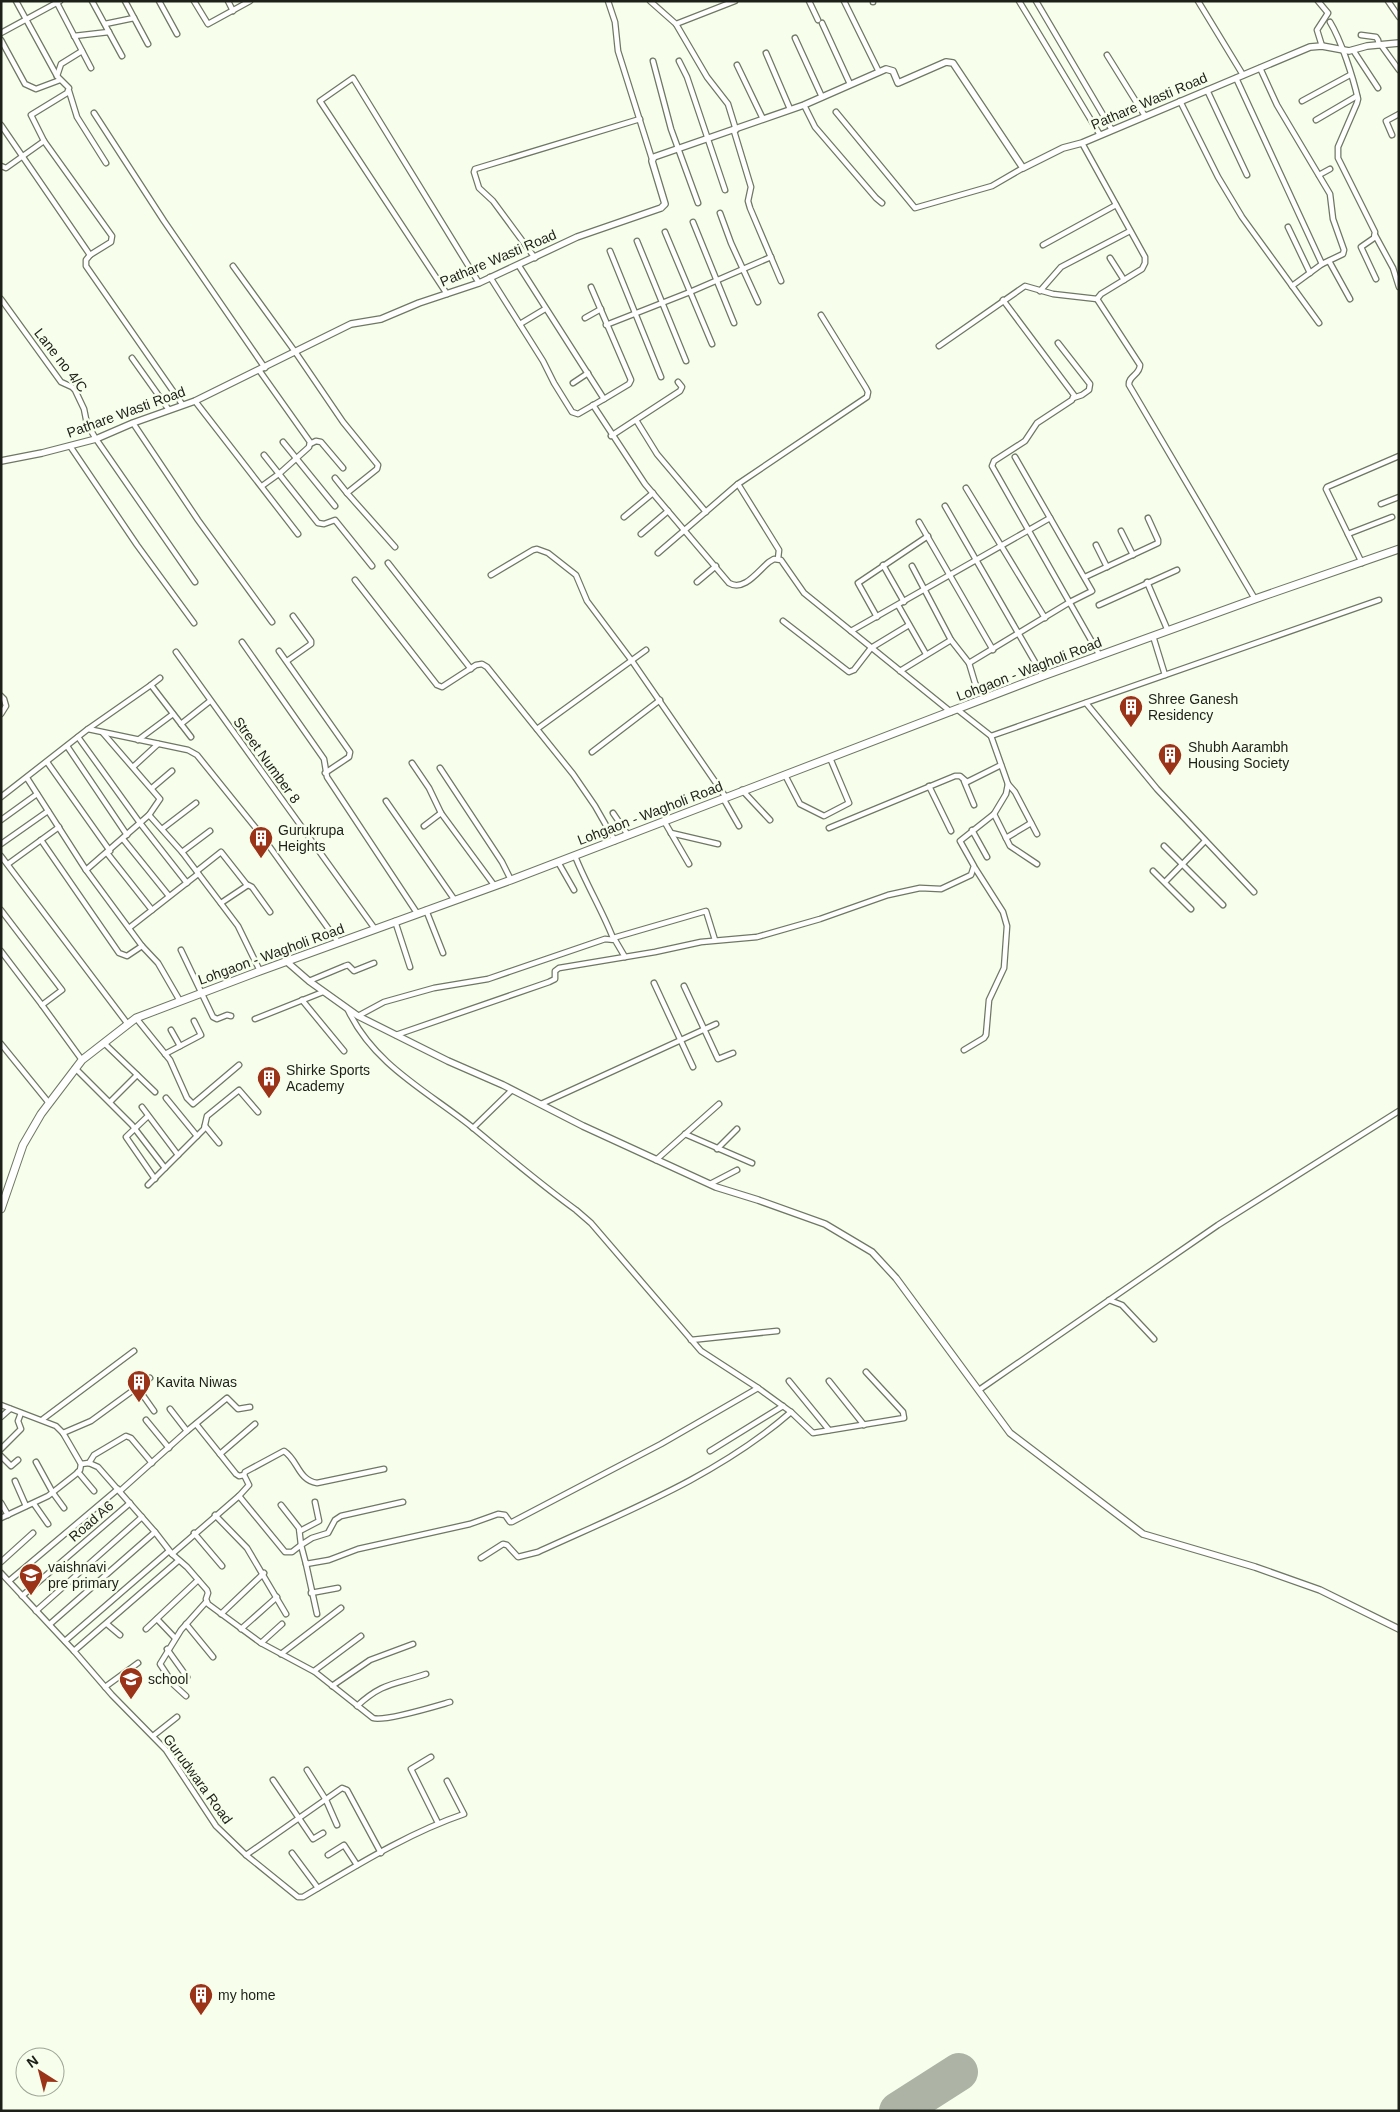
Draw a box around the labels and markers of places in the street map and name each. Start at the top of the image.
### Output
place label: Shree Ganesh Residency [1148,691,1238,723]
building icon: Shree Ganesh Residency [1118,694,1144,728]
place label: Shubh Aarambh Housing Society [1188,739,1289,771]
building icon: Shubh Aarambh Housing Society [1157,742,1183,776]
place label: Gurukrupa Heights [278,822,344,854]
building icon: Gurukrupa Heights [248,825,274,859]
place label: Shirke Sports Academy [286,1062,370,1094]
building icon: Shirke Sports Academy [256,1065,282,1099]
building icon: Kavita Niwas [126,1369,152,1403]
place label: Kavita Niwas [156,1374,237,1390]
place label: vaishnavi pre primary [48,1559,119,1591]
school or university icon: vaishnavi pre primary [18,1562,44,1596]
school or university icon: school [118,1666,144,1700]
place label: school [148,1671,188,1687]
building icon: my home [188,1982,214,2016]
place label: my home [218,1987,276,2003]

